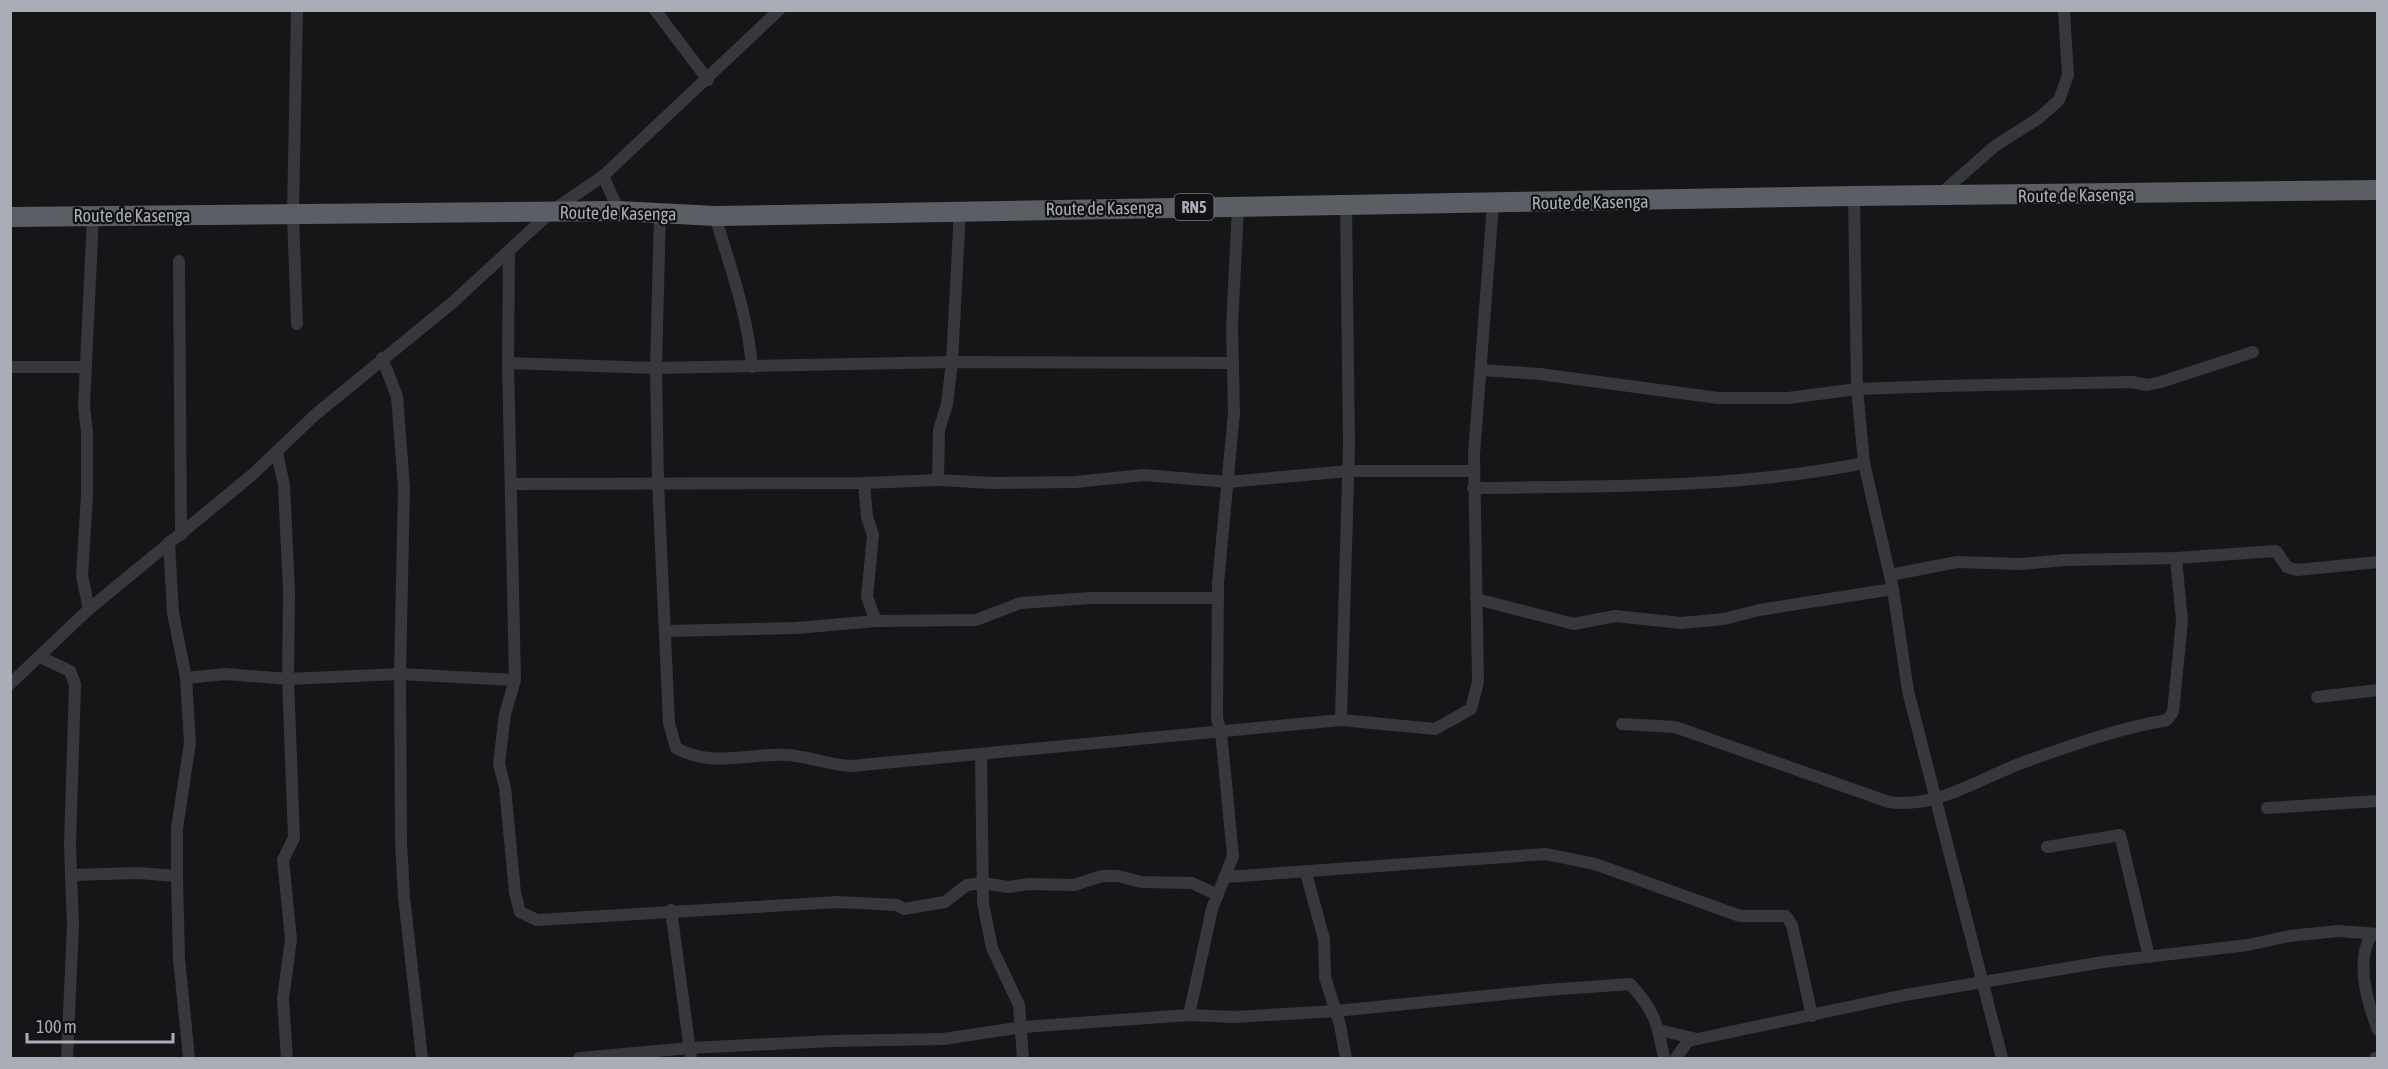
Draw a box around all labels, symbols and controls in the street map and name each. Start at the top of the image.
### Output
street label: Route de Kasenga [2017,183,2135,207]
street label: Route de Kasenga [1531,190,1649,214]
road number: RN5 [1174,194,1214,220]
street label: Route de Kasenga [1045,196,1163,220]
street label: Route de Kasenga [559,201,677,225]
street label: Route de Kasenga [74,205,190,226]
scale bar [27,1006,172,1044]
text: 100 m [36,1016,77,1037]

